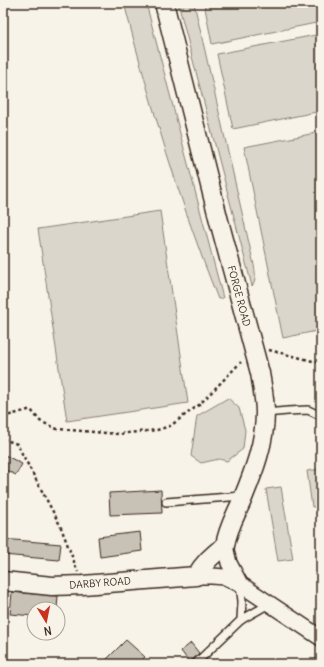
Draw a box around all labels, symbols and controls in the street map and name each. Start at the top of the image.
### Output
street label: FORGE ROAD [225,264,253,328]
street label: DARBY ROAD [69,574,131,592]
north arrow [26,601,66,641]
text: N [43,623,53,638]

